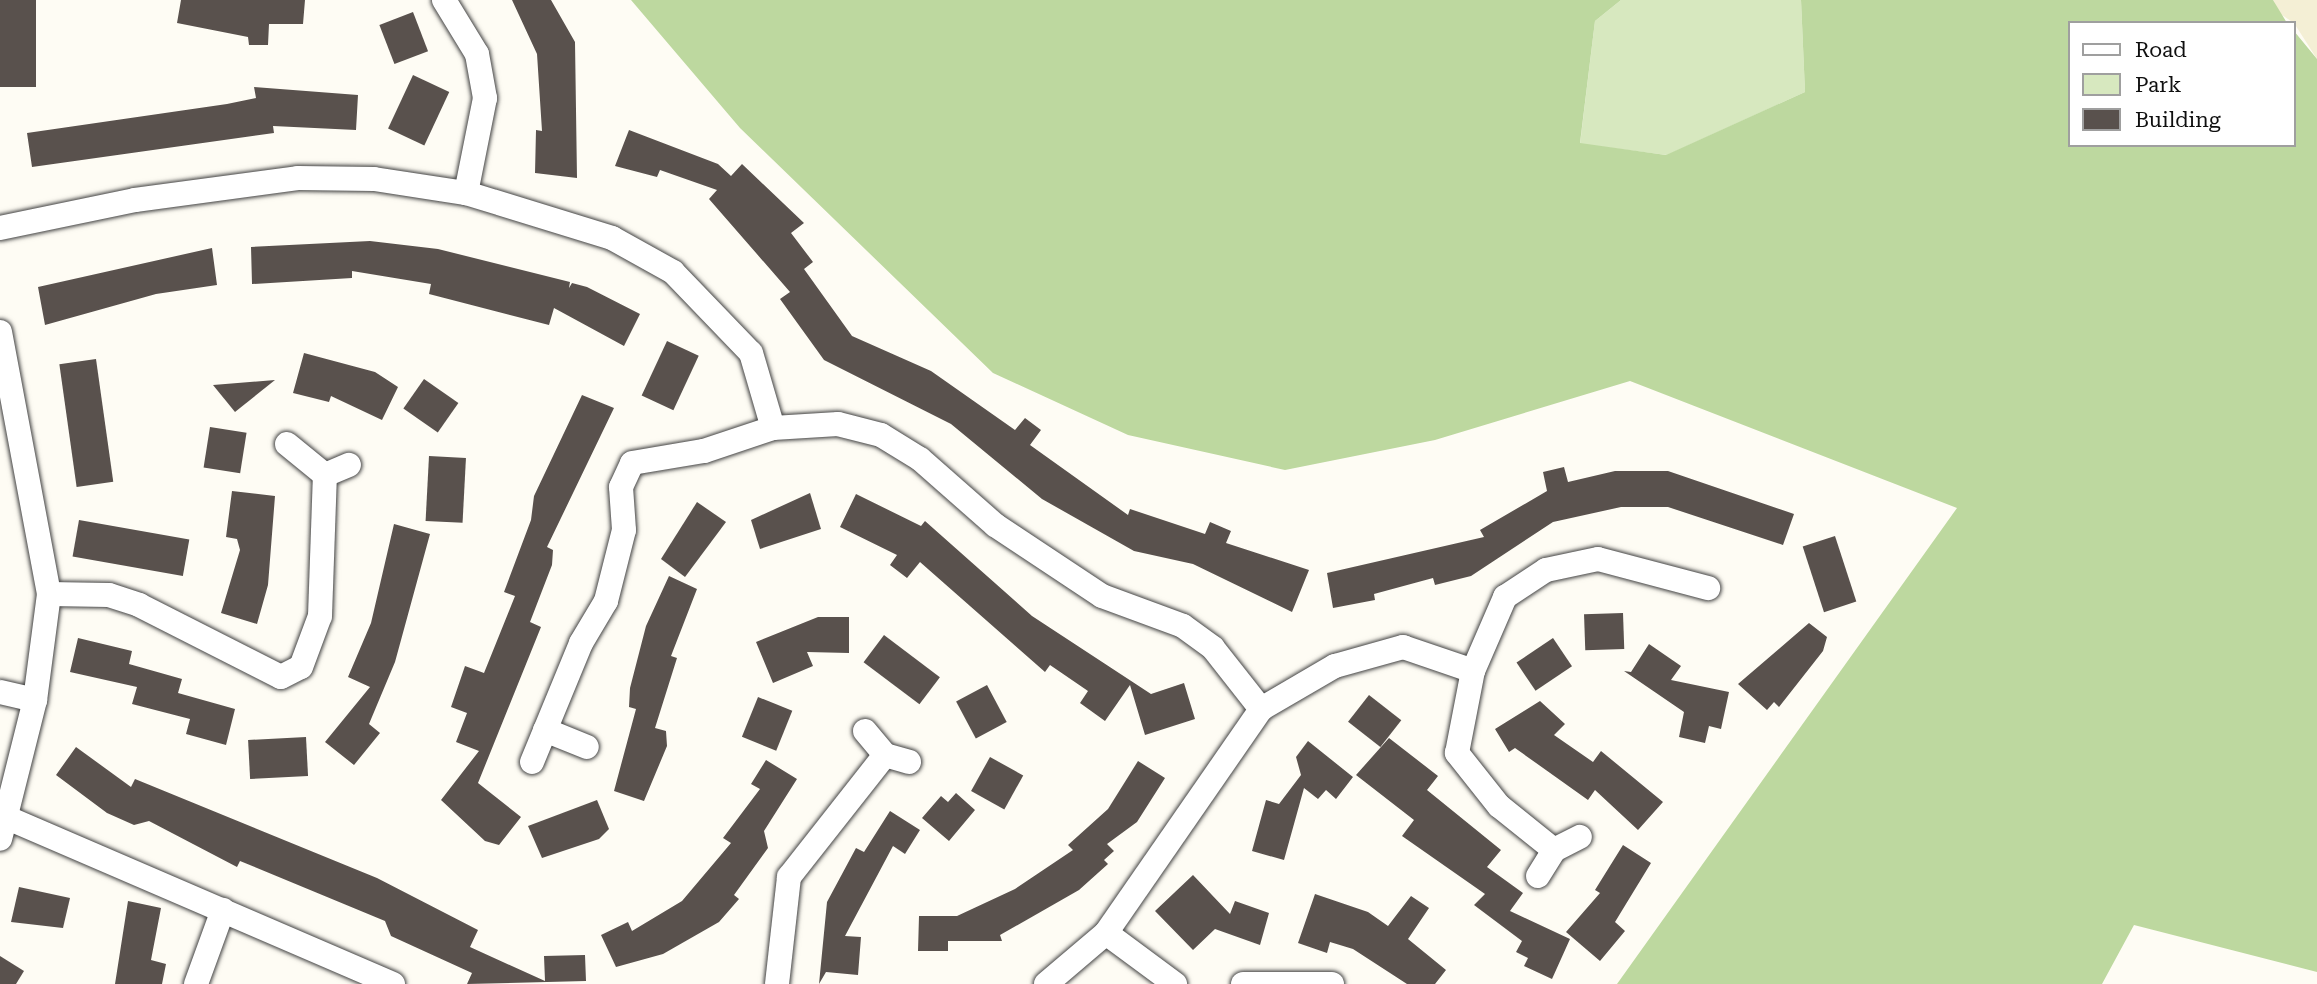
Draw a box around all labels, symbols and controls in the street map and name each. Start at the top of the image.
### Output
legend [2068,21,2296,147]
text: Road [2135,38,2187,62]
text: Park [2135,73,2181,97]
text: Building [2135,108,2221,132]

